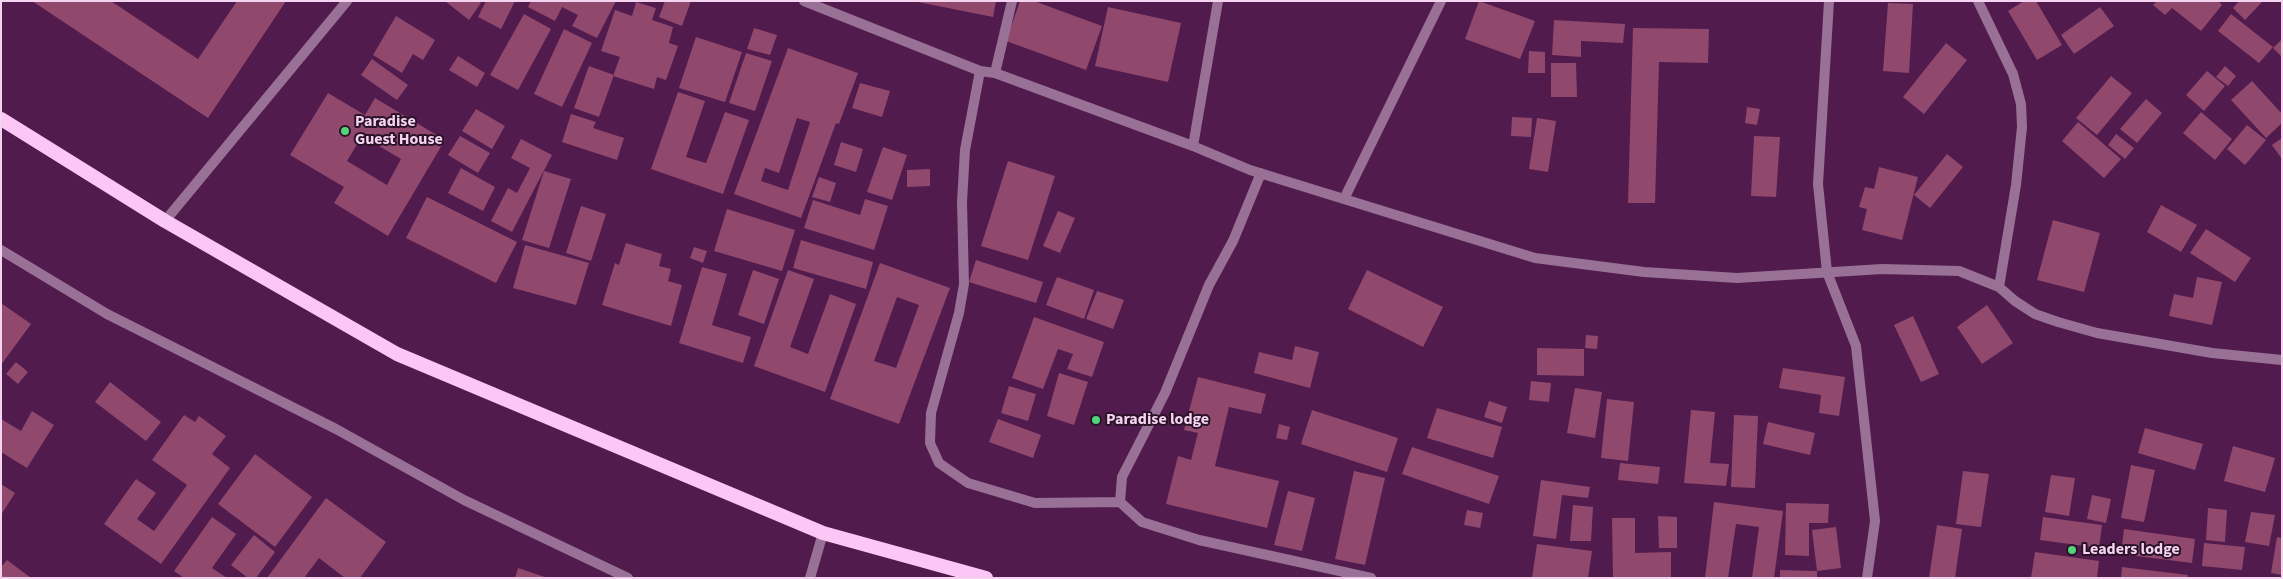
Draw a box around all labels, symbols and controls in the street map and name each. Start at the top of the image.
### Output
place label: Paradise Guest House [355,112,443,150]
marker: Paradise Guest House [339,125,351,137]
place label: Paradise lodge [1106,410,1209,430]
marker: Paradise lodge [1090,414,1102,426]
place label: Leaders lodge [2082,540,2180,560]
marker: Leaders lodge [2066,544,2078,556]

